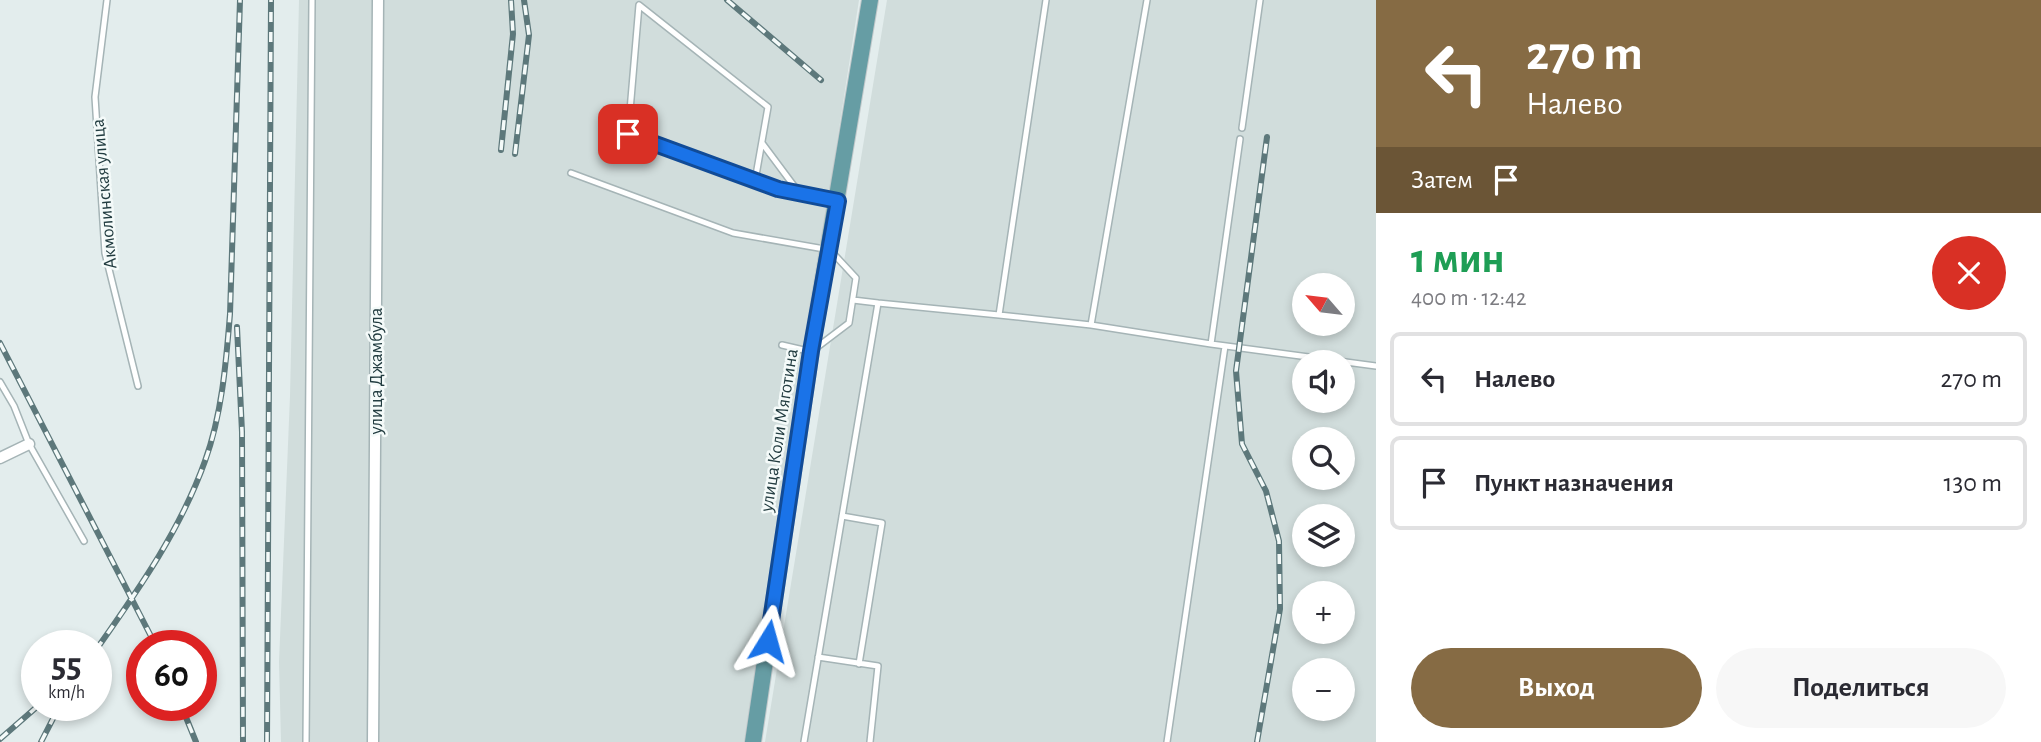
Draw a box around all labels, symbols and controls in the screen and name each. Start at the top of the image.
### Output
icon: left [1411,28,1502,119]
text: 270 m [1526,30,1643,79]
text: Налево [1526,88,1623,120]
pin [598,104,658,164]
icon: arrive [609,115,647,153]
street label: Акмолинская улица [88,118,121,270]
icon: arrive [1487,161,1525,199]
text: Затем [1411,167,1473,193]
button: close [1932,236,2006,310]
text: 1 мин [1411,238,1505,280]
north arrow [1292,273,1354,336]
map controls [1292,273,1355,721]
text: 400 m · 12:42 [1411,287,1527,310]
street label: улица Джамбула [367,307,386,436]
street label: улица Коли Мяготина [757,347,802,514]
button: sound [1292,350,1355,413]
icon: left [1415,360,1453,398]
text: Налево [1474,366,1555,392]
text: 270 m [1941,366,2002,392]
button: search [1292,427,1355,490]
icon: arrive [1415,464,1453,502]
text: Пункт назначения [1474,470,1674,496]
text: 130 m [1944,470,2002,496]
button: layers [1292,504,1355,567]
button: + [1292,581,1355,644]
position arrow [731,604,805,678]
speed limit sign: 60 [126,630,217,721]
button: Выход [1411,648,1702,728]
button: Поделиться [1716,648,2006,728]
text: 55 [51,649,82,684]
button: − [1292,658,1355,721]
text: km/h [48,684,85,702]

